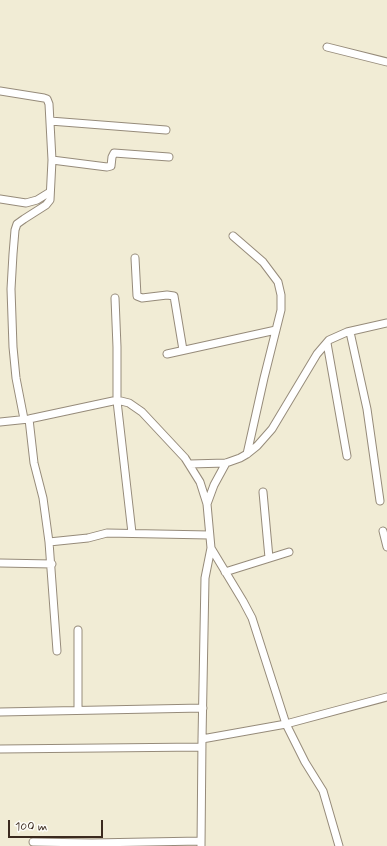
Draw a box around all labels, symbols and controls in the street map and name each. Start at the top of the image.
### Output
scale bar [10,812,105,838]
text: 100 m [15,819,47,835]

